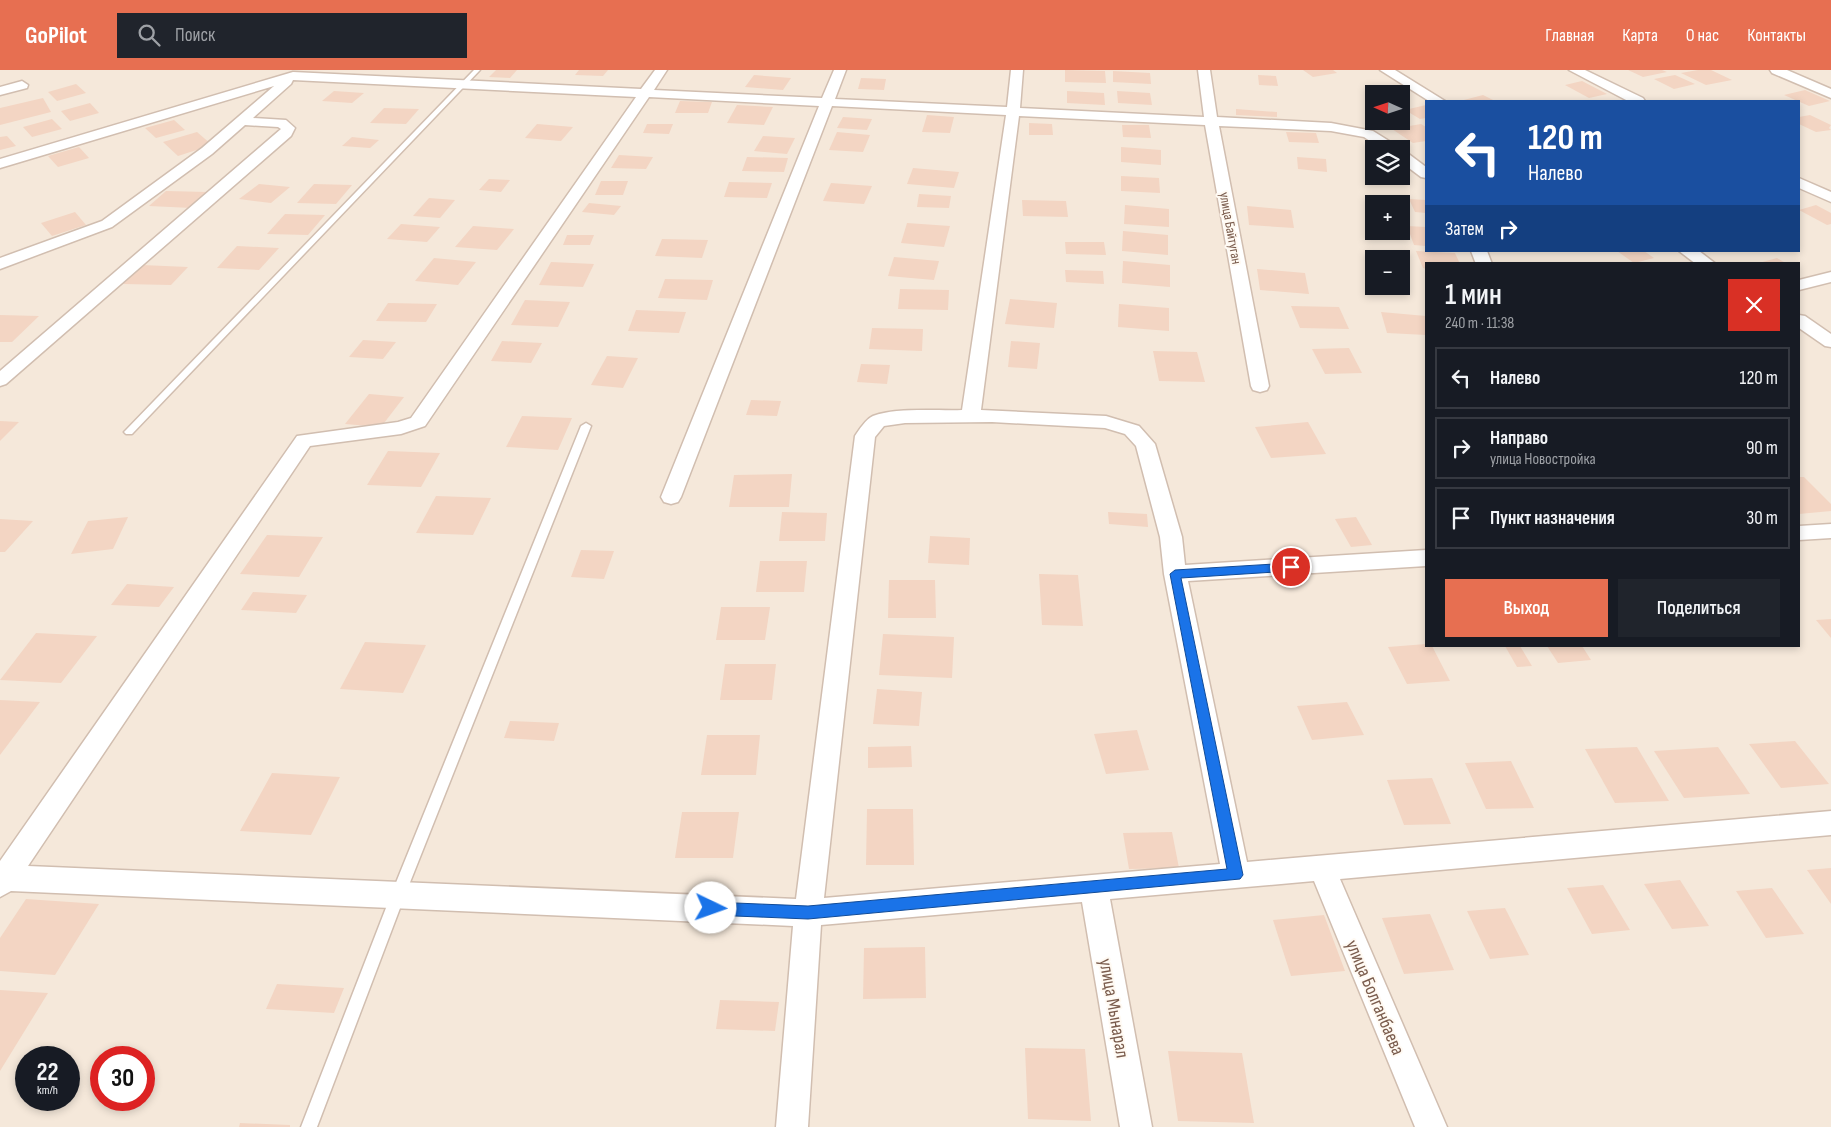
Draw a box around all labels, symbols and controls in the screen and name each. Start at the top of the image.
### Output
search box [117,13,467,58]
text: GoPilot [25,21,87,50]
icon: search [135,21,163,49]
text: Поиск [175,24,215,47]
text: Главная [1545,25,1594,46]
text: Карта [1622,25,1658,46]
text: О нас [1686,25,1719,46]
text: Контакты [1747,25,1806,46]
north arrow [1365,85,1410,130]
map controls [1365,85,1410,295]
text: 120 m [1528,117,1603,160]
icon: left [1445,120,1510,185]
button: layers [1365,140,1410,185]
text: Налево [1528,160,1583,187]
street label: улица Байтуган [1216,191,1245,266]
button: + [1365,195,1410,240]
icon: right [1494,215,1522,243]
text: Затем [1445,218,1484,241]
button: − [1365,250,1410,295]
text: 1 мин [1445,277,1502,313]
button: close [1728,279,1780,331]
text: 240 m · 11:38 [1445,314,1514,333]
icon: left [1447,364,1475,392]
text: Налево [1490,367,1540,390]
text: 120 m [1740,367,1778,390]
text: Направо [1490,427,1548,450]
icon: right [1447,434,1475,462]
text: 90 m [1746,437,1778,460]
text: улица Новостройка [1490,450,1596,469]
icon: arrive [1447,504,1475,532]
text: Пункт назначения [1490,507,1615,530]
text: 30 m [1746,507,1778,530]
pin [1270,546,1312,588]
icon: arrive [1277,553,1305,581]
button: Выход [1445,579,1608,637]
button: Поделиться [1618,579,1780,637]
position arrow [684,881,736,933]
street label: улица Болганбаева [1340,937,1409,1059]
street label: улица Мынарал [1093,957,1134,1060]
speed limit sign: 30 [90,1046,155,1111]
text: 22 [37,1057,58,1088]
text: km/h [37,1083,58,1098]

